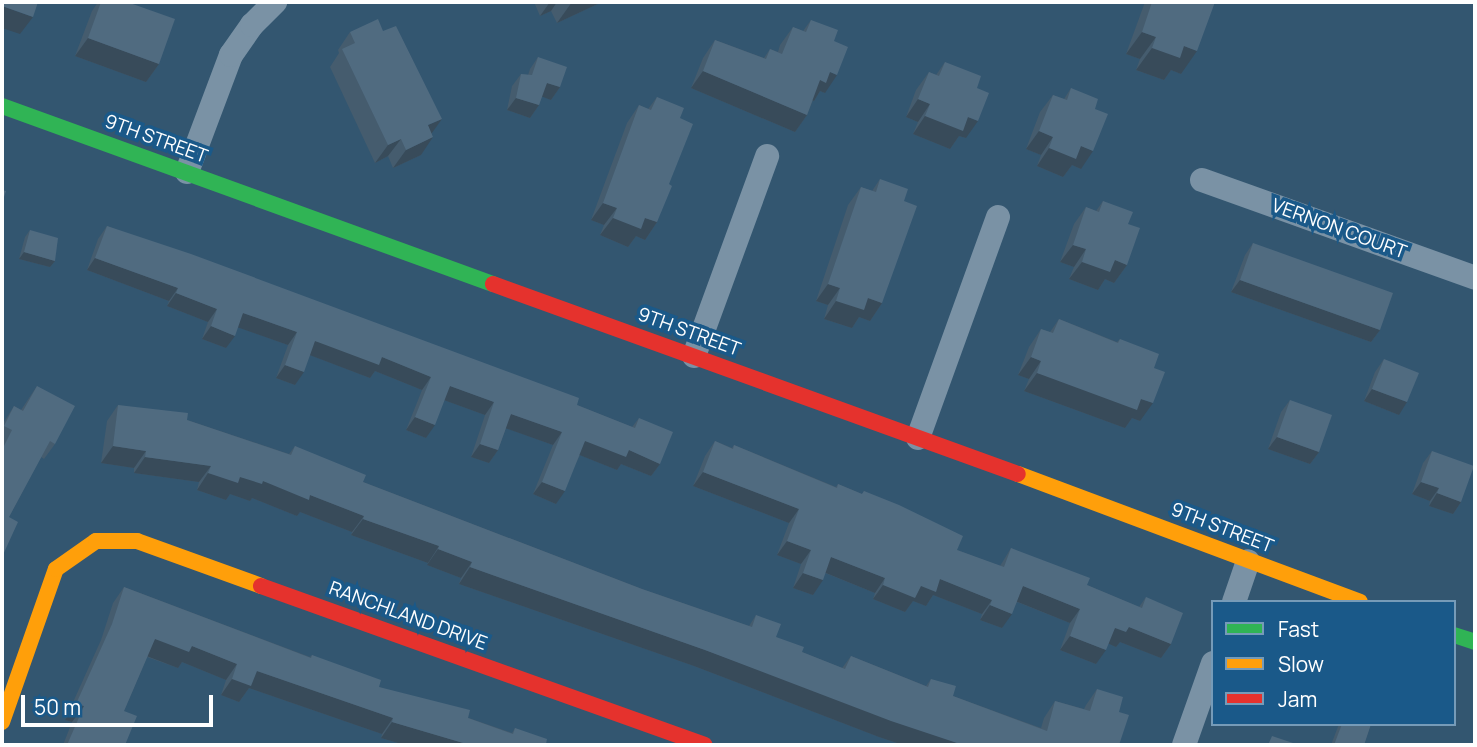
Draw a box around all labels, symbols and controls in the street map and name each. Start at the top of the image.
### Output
street label: 9TH STREET [101,110,211,168]
street label: VERNON COURT [1268,194,1410,264]
street label: 9TH STREET [634,303,744,361]
street label: 9TH STREET [1168,498,1276,558]
street label: RANCHLAND DRIVE [326,577,490,655]
legend [1211,600,1456,726]
text: Fast [1278,615,1319,643]
text: Slow [1278,650,1324,678]
scale bar [24,680,217,724]
text: Jam [1278,685,1317,713]
text: 50 m [34,693,81,721]

